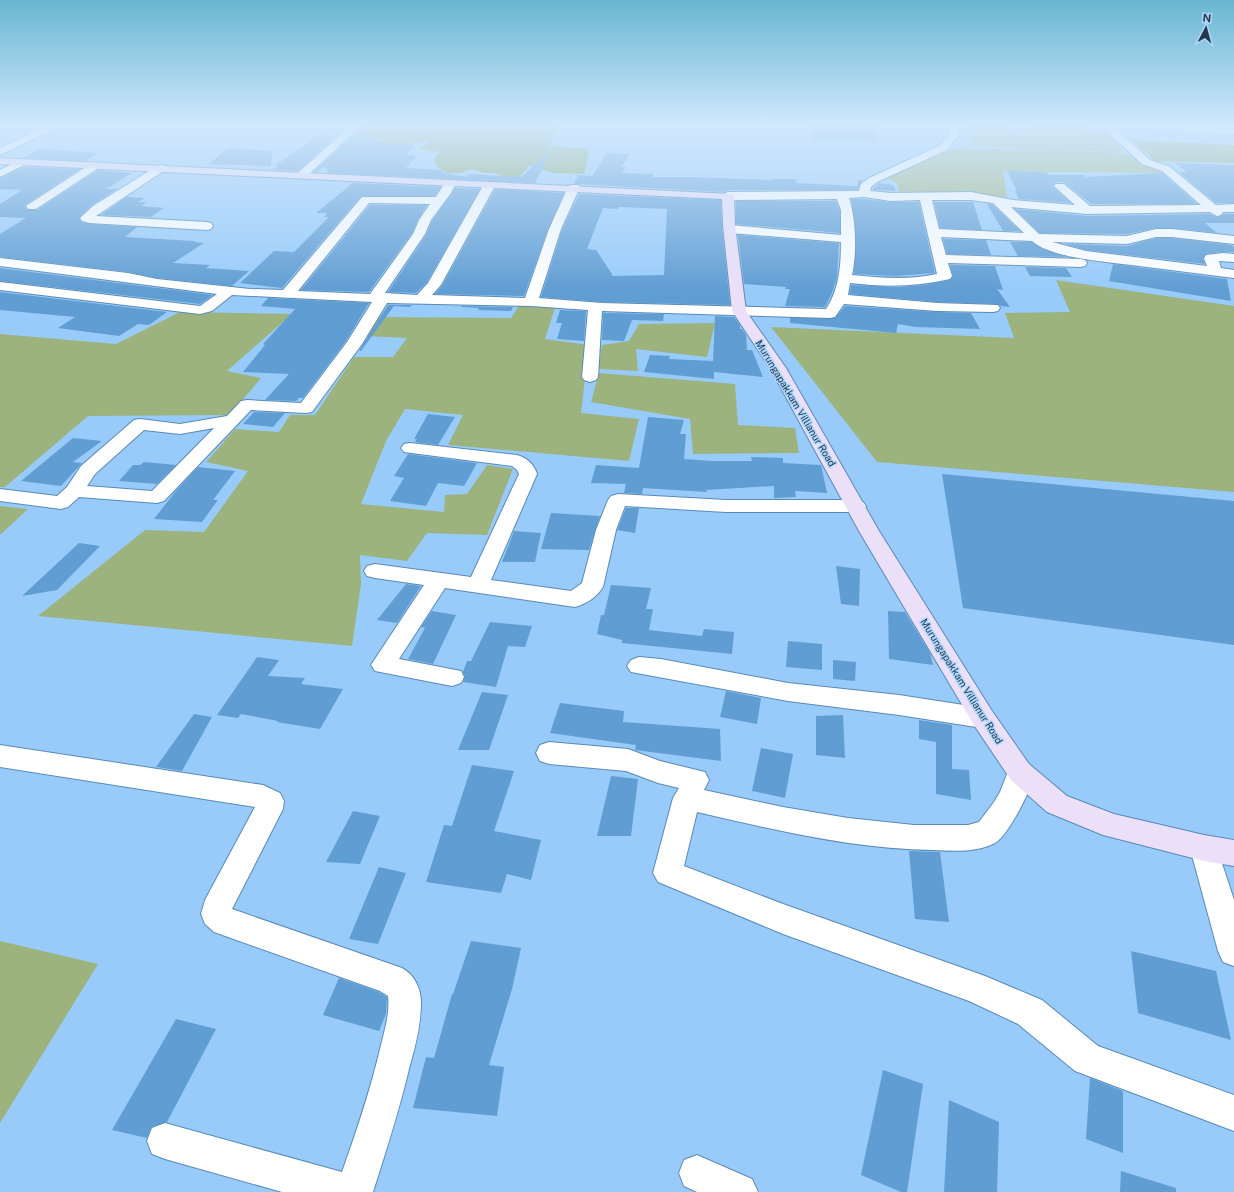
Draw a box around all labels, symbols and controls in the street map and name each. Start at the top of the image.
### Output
north arrow [1186,8,1226,48]
text: N [1202,12,1212,24]
street label: Murungapakkam Villianur Road [753,338,839,469]
street label: Murungapakkam Villianur Road [918,616,1006,746]

